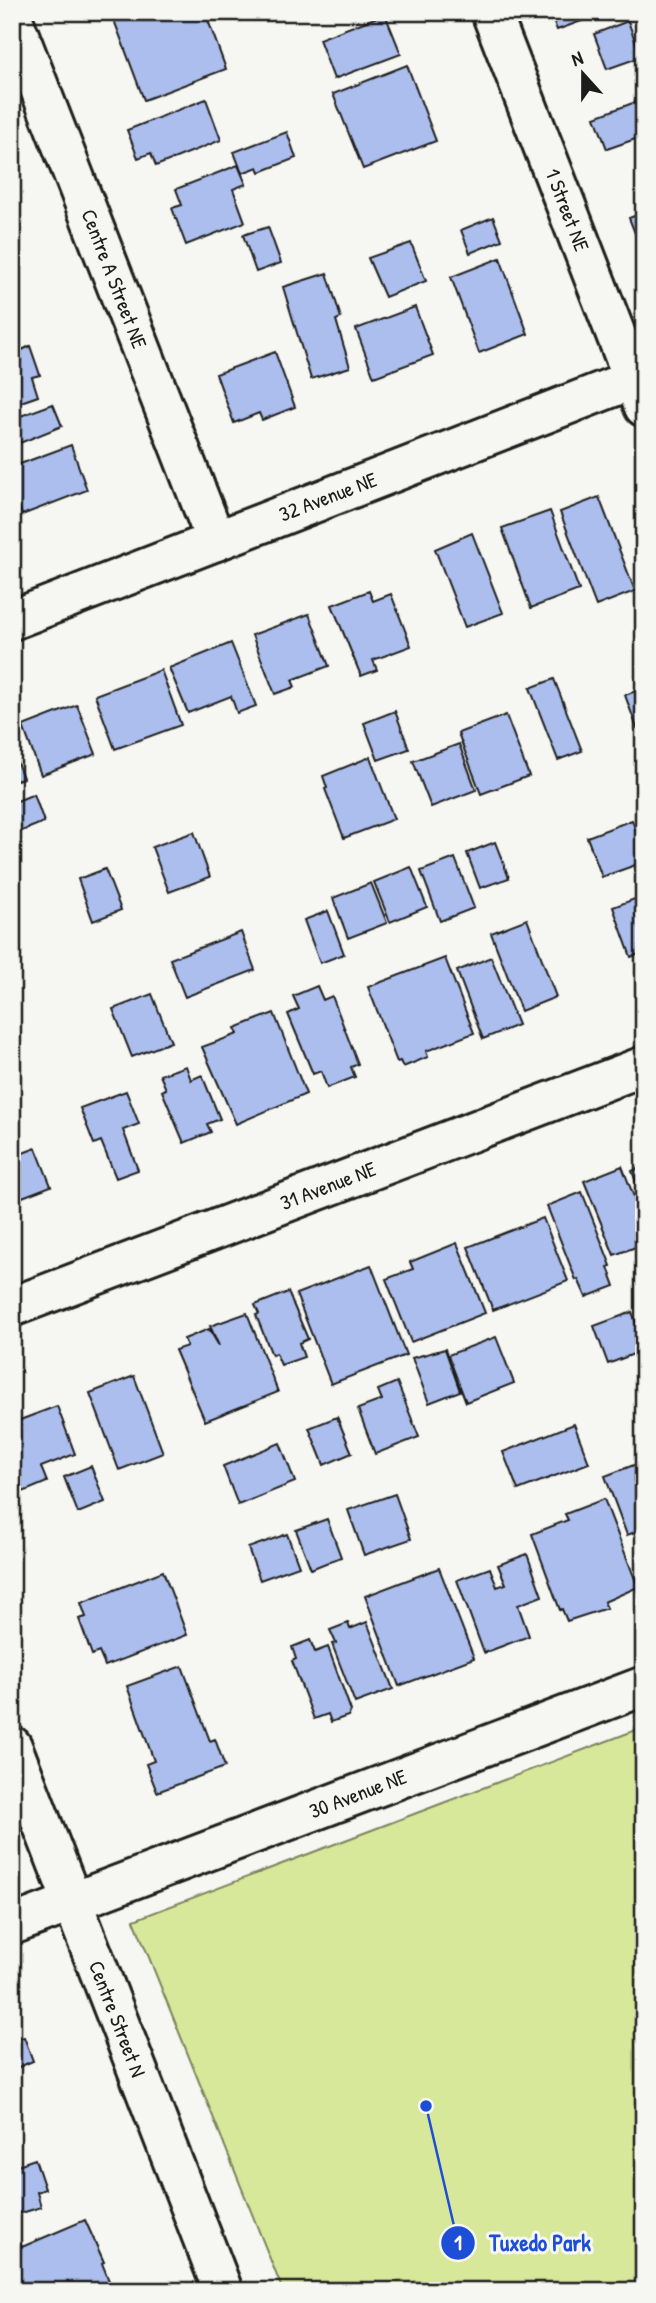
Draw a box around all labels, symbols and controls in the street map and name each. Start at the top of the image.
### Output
north arrow [548,38,618,108]
text: N [568,44,586,72]
street label: 1 Street NE [538,164,597,255]
street label: Centre A Street NE [75,205,154,353]
street label: 32 Avenue NE [275,465,381,528]
street label: 31 Avenue NE [276,1154,380,1217]
street label: 30 Avenue NE [305,1762,411,1825]
street label: Centre Street N [82,1956,153,2081]
callout: Tuxedo Park [440,2221,604,2265]
text: Tuxedo Park [488,2227,591,2258]
text: 1 [454,2228,462,2257]

